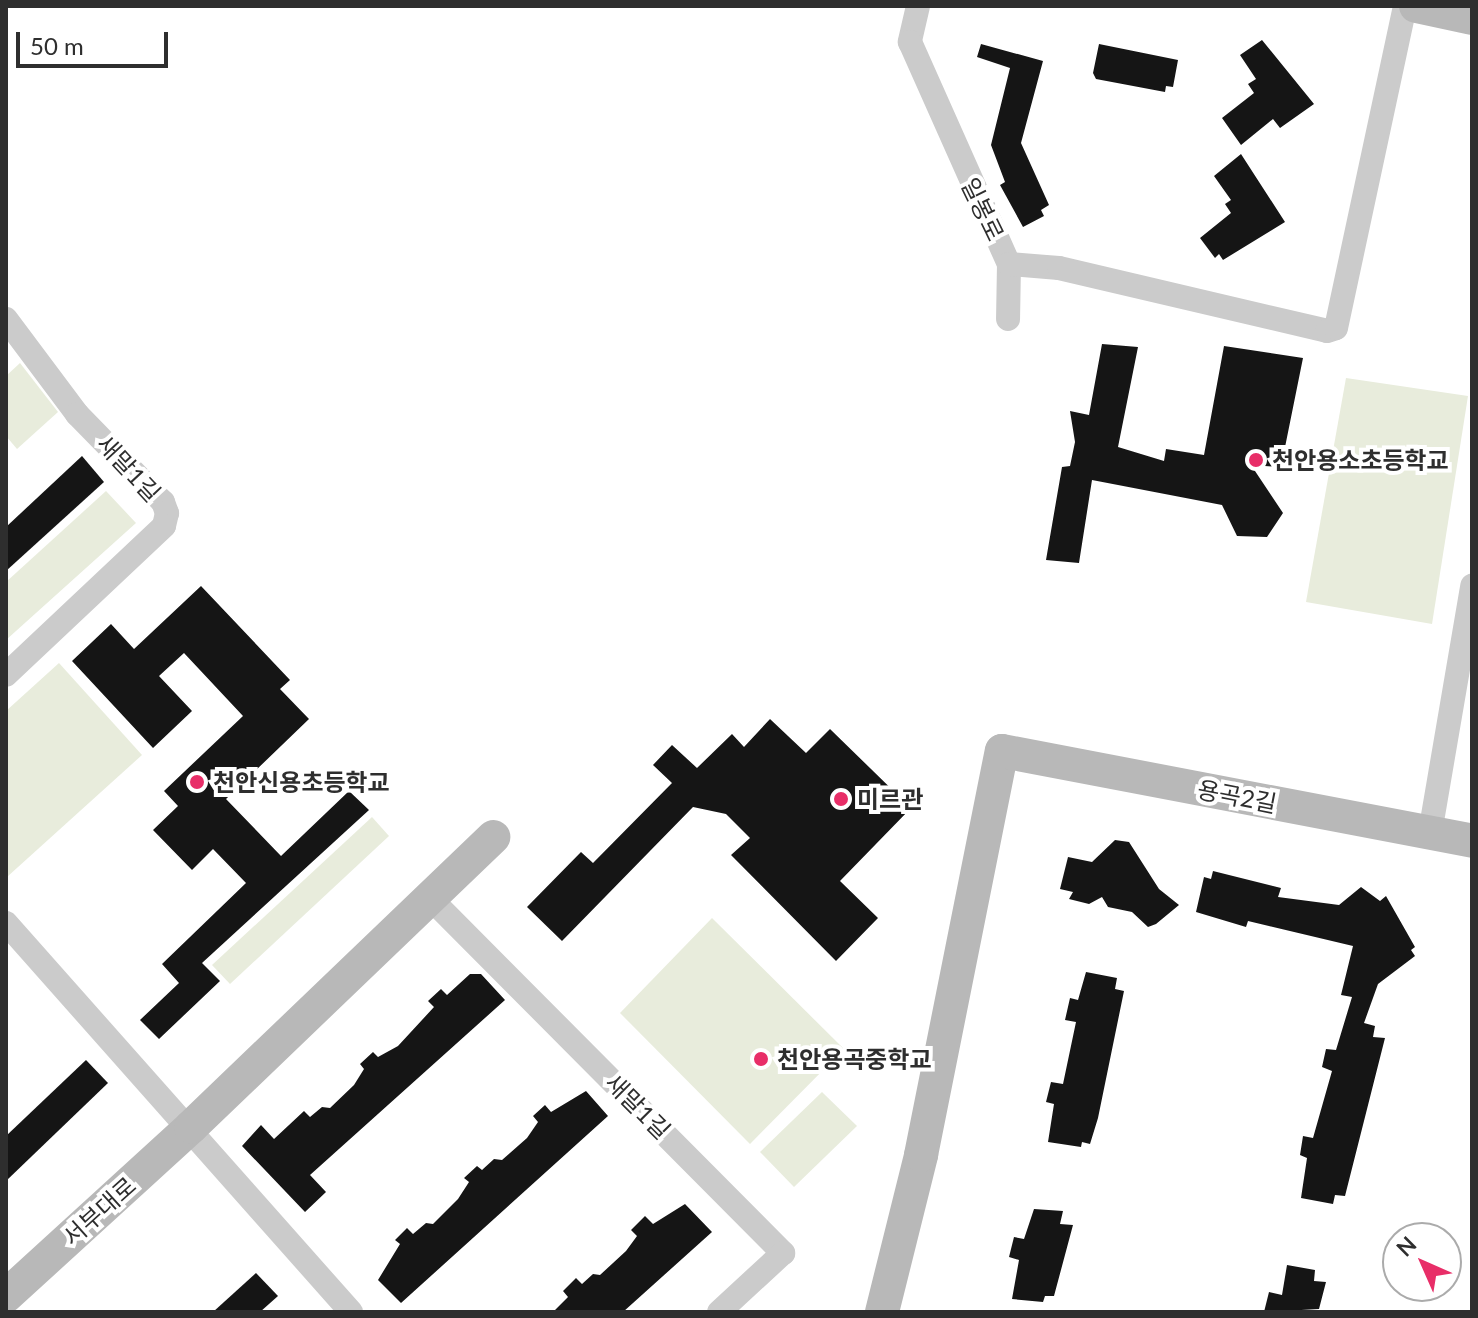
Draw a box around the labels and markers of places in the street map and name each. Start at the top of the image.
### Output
place label: 천안용소초등학교 [1272,446,1449,474]
marker: 천안용소초등학교 [1247,451,1265,469]
place label: 천안신용초등학교 [213,768,390,796]
marker: 천안신용초등학교 [188,773,206,791]
place label: 미르관 [857,785,923,813]
marker: 미르관 [832,790,850,808]
place label: 천안용곡중학교 [777,1045,932,1073]
marker: 천안용곡중학교 [752,1050,770,1068]

